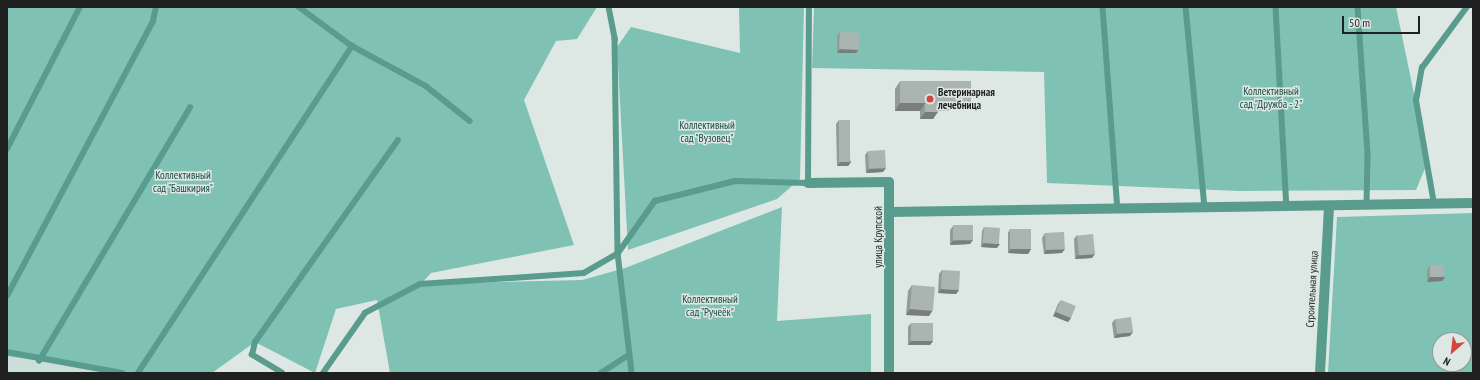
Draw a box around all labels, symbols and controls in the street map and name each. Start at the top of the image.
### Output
scale bar [1344,8,1422,34]
text: 50 m [1349,15,1370,30]
park label: Коллективный сад "Дружба - 2" [1239,85,1303,111]
place label: Ветеринарная лечебница [938,86,995,112]
marker: Ветеринарная лечебница [925,94,935,104]
park label: Коллективный сад "Вузовец" [679,119,735,145]
park label: Коллективный сад "Башкирия" [153,169,213,195]
street label: улица Крупской [871,206,885,268]
street label: Строительная улица [1303,250,1321,328]
park label: Коллективный сад "Ручеёк" [682,293,738,319]
north arrow [1432,332,1472,372]
text: N [1441,354,1453,369]

